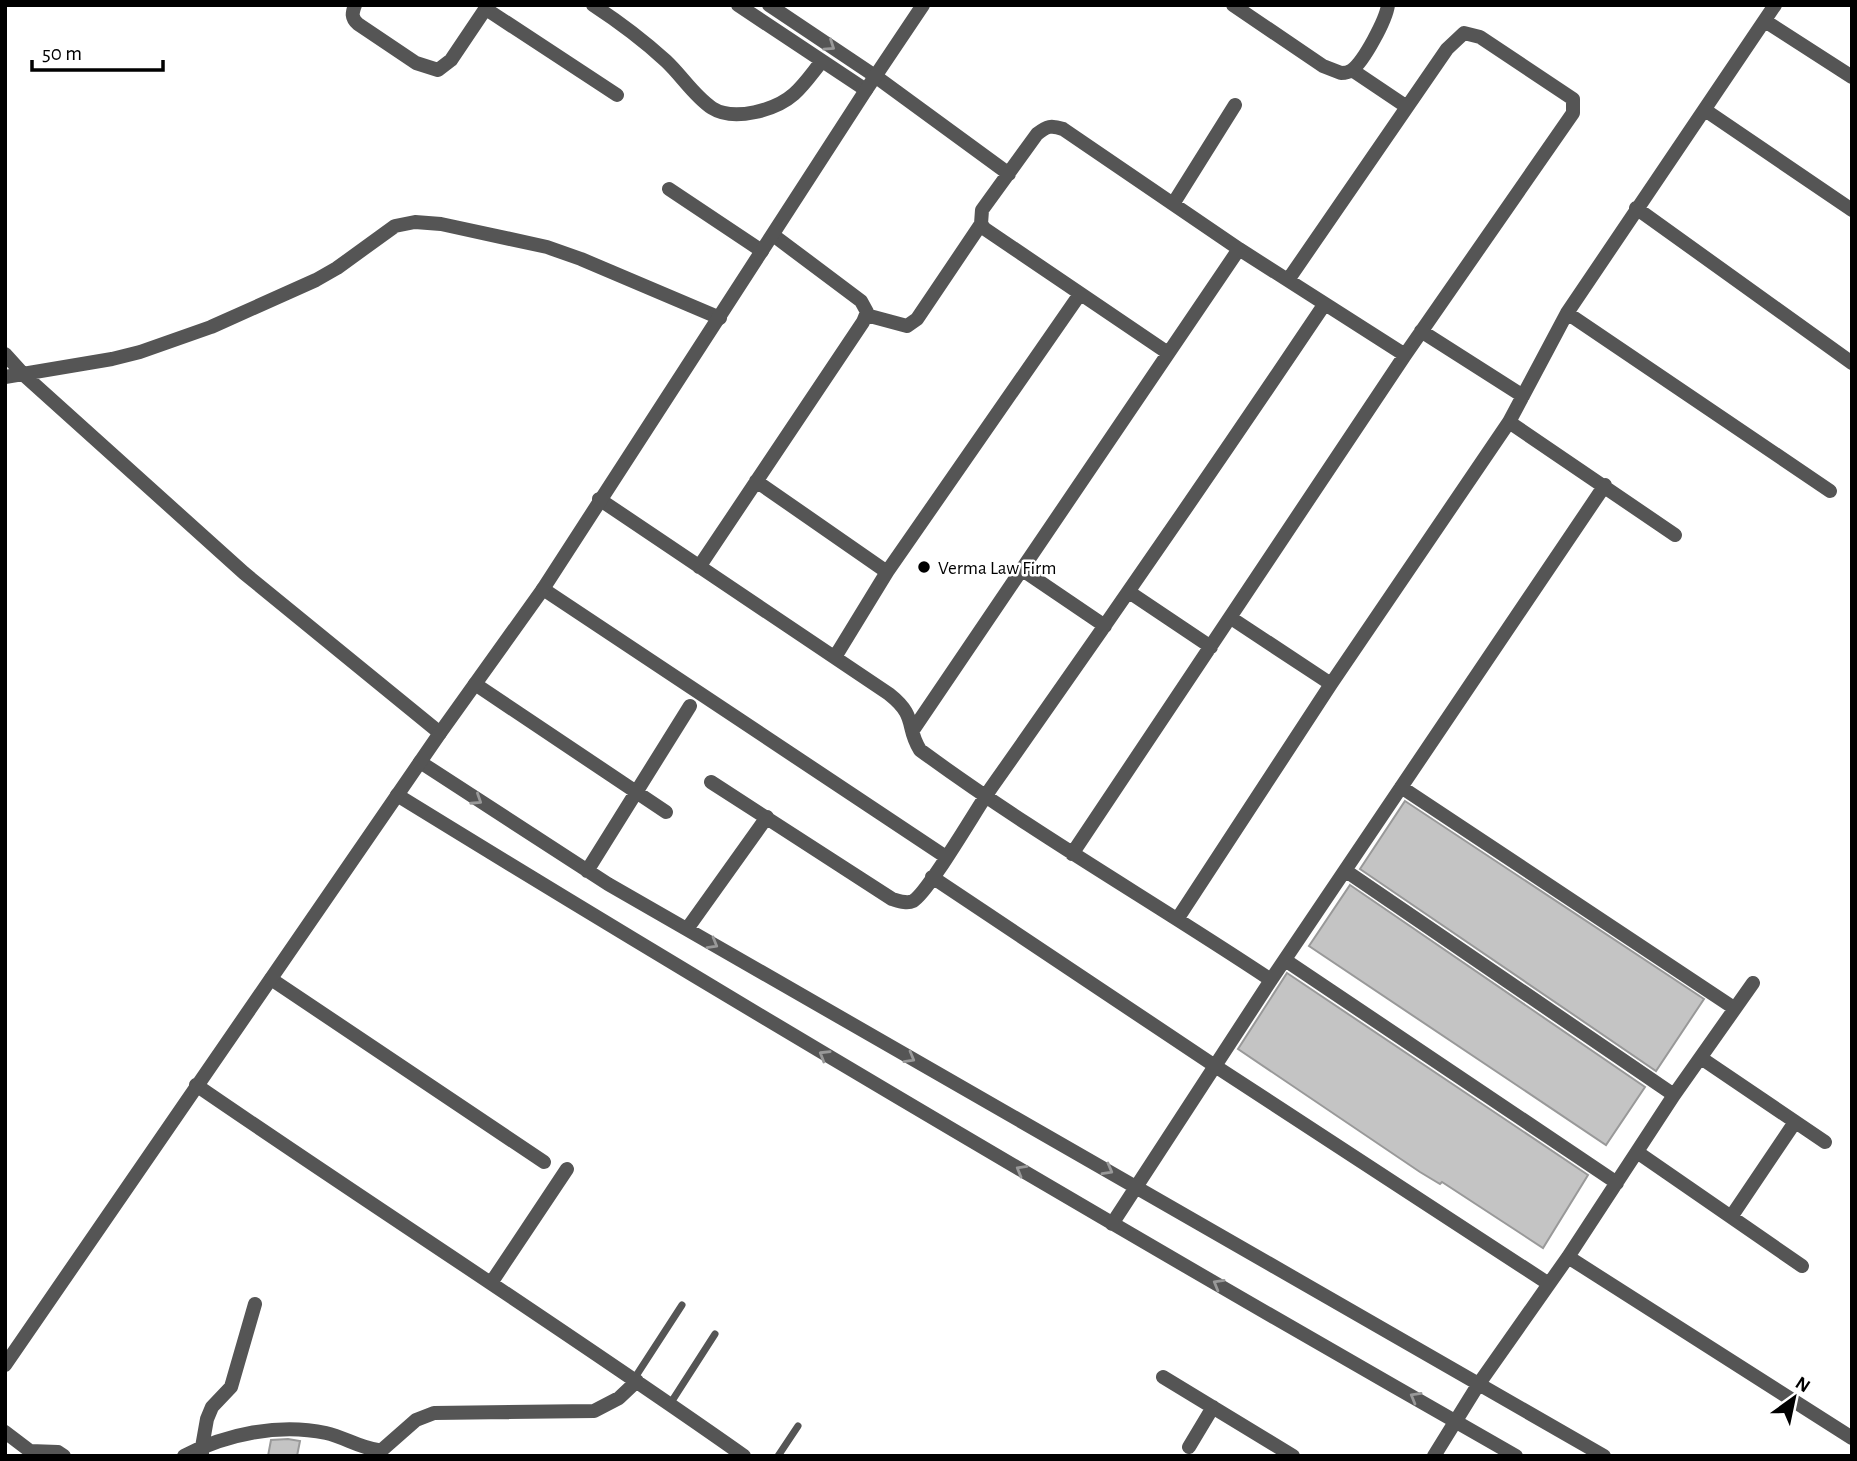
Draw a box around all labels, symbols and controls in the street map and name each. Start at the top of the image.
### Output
scale bar [32,28,163,72]
one-way arrow [822,38,835,50]
text: 50 m [42,43,82,64]
marker: Verma Law Firm [916,559,932,575]
place label: Verma Law Firm [938,559,1056,578]
one-way arrow [469,791,482,804]
one-way arrow [705,936,718,949]
one-way arrow [819,1050,832,1063]
one-way arrow [902,1050,915,1063]
one-way arrow [1100,1162,1113,1175]
one-way arrow [1015,1165,1028,1178]
one-way arrow [1212,1279,1225,1292]
north arrow [1759,1363,1829,1433]
text: N [1792,1373,1813,1397]
one-way arrow [1409,1392,1422,1405]

